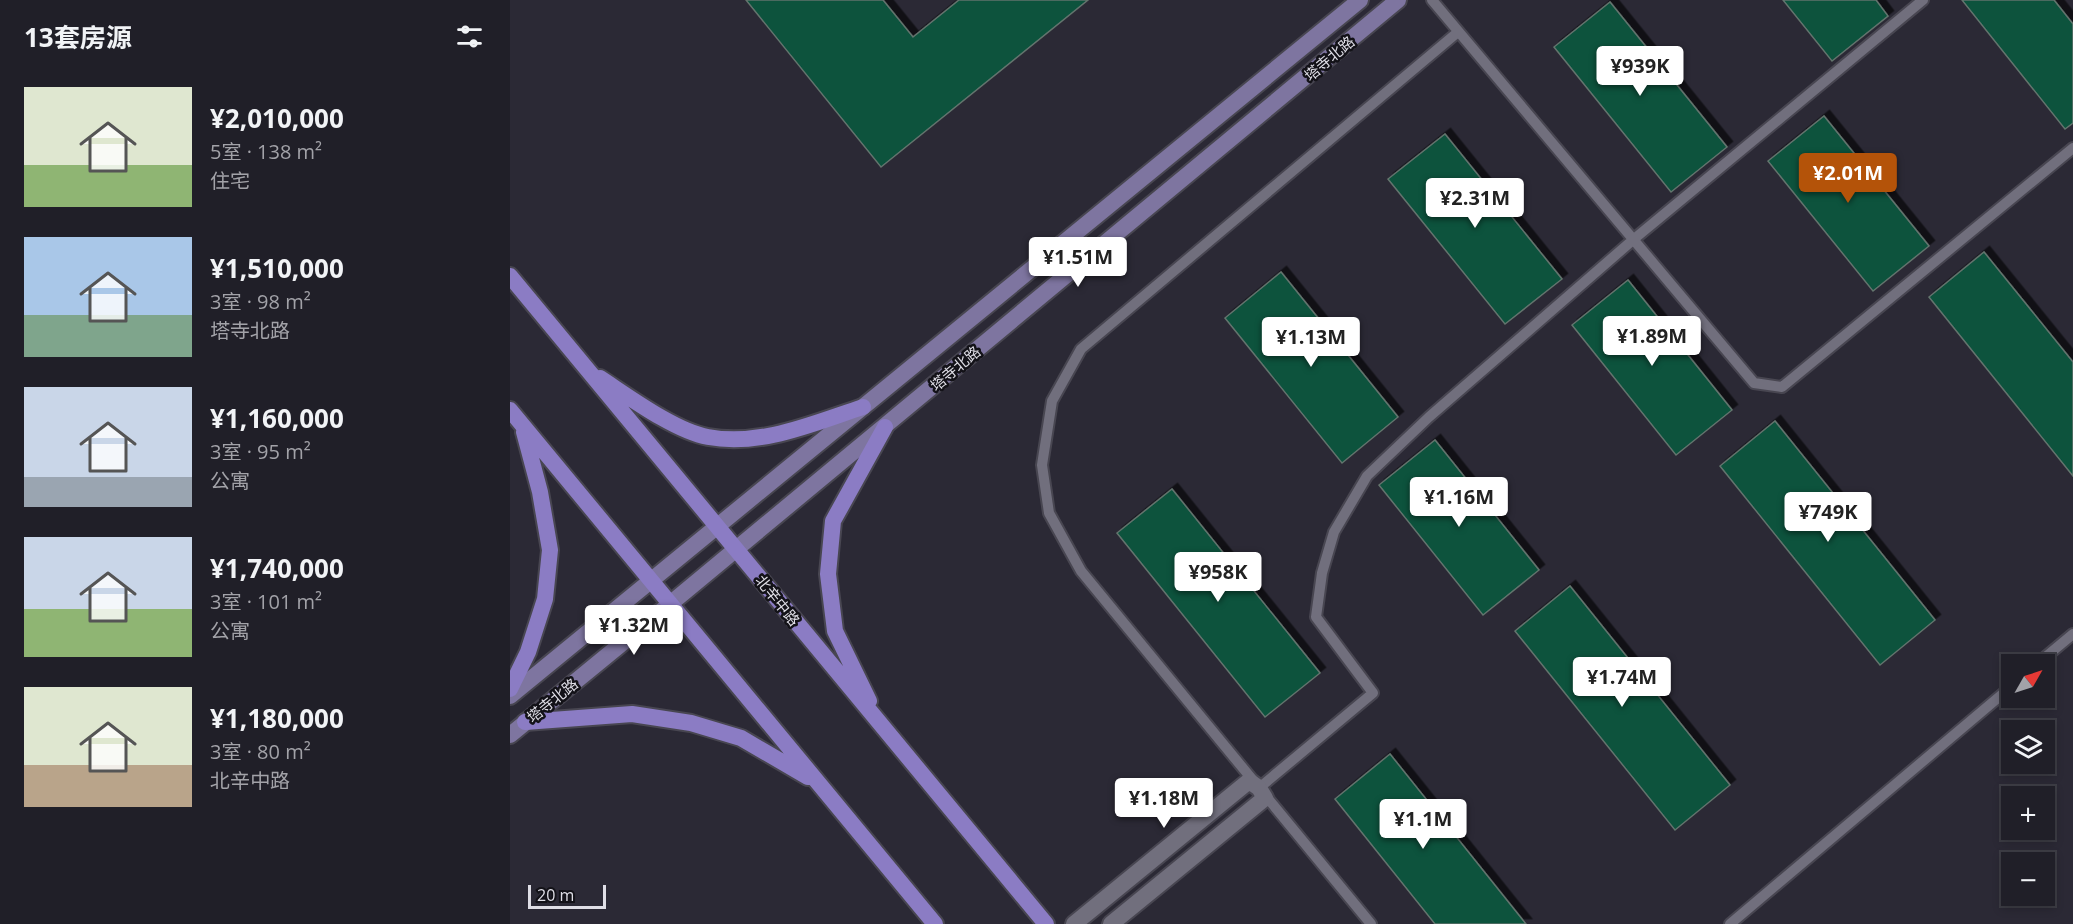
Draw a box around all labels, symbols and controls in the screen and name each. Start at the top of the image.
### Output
text: 13套房源 [24,19,132,55]
icon: filters [453,20,486,53]
street label: 塔寺北路 [1300,31,1358,85]
pin: ¥939K [1598,46,1682,97]
text: ¥939K [1610,52,1670,79]
text: ¥2,010,000 [210,100,344,136]
icon: home [72,111,144,183]
text: 5室 · 138 m² [210,138,322,165]
pin: ¥2.01M [1799,153,1897,204]
text: ¥2.01M [1813,159,1883,186]
text: 住宅 [210,167,250,194]
pin: ¥2.31M [1426,178,1524,229]
text: ¥2.31M [1440,184,1510,211]
pin: ¥1.51M [1029,237,1127,288]
text: ¥1.51M [1043,243,1113,270]
text: ¥1,510,000 [210,250,344,286]
icon: home [72,261,144,333]
text: 3室 · 98 m² [210,288,311,315]
pin: ¥1.89M [1603,316,1701,367]
text: 塔寺北路 [210,317,290,344]
pin: ¥1.13M [1262,317,1360,368]
text: ¥1.89M [1617,322,1687,349]
text: ¥1.13M [1276,323,1346,350]
street label: 塔寺北路 [926,341,984,395]
text: ¥1,160,000 [210,400,344,436]
icon: home [72,411,144,483]
text: 3室 · 95 m² [210,438,311,465]
text: 公寓 [210,467,250,494]
pin: ¥1.16M [1410,477,1508,528]
text: ¥1.16M [1424,483,1494,510]
pin: ¥749K [1786,492,1870,543]
text: ¥749K [1798,498,1858,525]
text: ¥1,740,000 [210,550,344,586]
pin: ¥958K [1176,552,1260,603]
text: ¥958K [1188,558,1248,585]
icon: home [72,561,144,633]
street label: 北辛中路 [751,570,805,630]
text: 3室 · 101 m² [210,588,322,615]
pin: ¥1.32M [585,605,683,656]
text: ¥1.32M [599,611,669,638]
text: 公寓 [210,617,250,644]
north arrow [2001,654,2055,708]
map controls [2001,654,2055,906]
pin: ¥1.74M [1573,657,1671,708]
text: ¥1.74M [1587,663,1657,690]
street label: 塔寺北路 [522,673,582,727]
text: ¥1,180,000 [210,700,344,736]
icon: home [72,711,144,783]
button: layers [2001,720,2055,774]
text: 3室 · 80 m² [210,738,311,765]
text: 北辛中路 [210,767,290,794]
pin: ¥1.18M [1115,778,1213,829]
text: ¥1.18M [1129,784,1199,811]
button: + [2001,786,2055,840]
pin: ¥1.1M [1381,799,1465,850]
text: ¥1.1M [1394,805,1452,832]
button: − [2001,852,2055,906]
scale bar [528,882,606,910]
text: 20 m [537,884,574,906]

